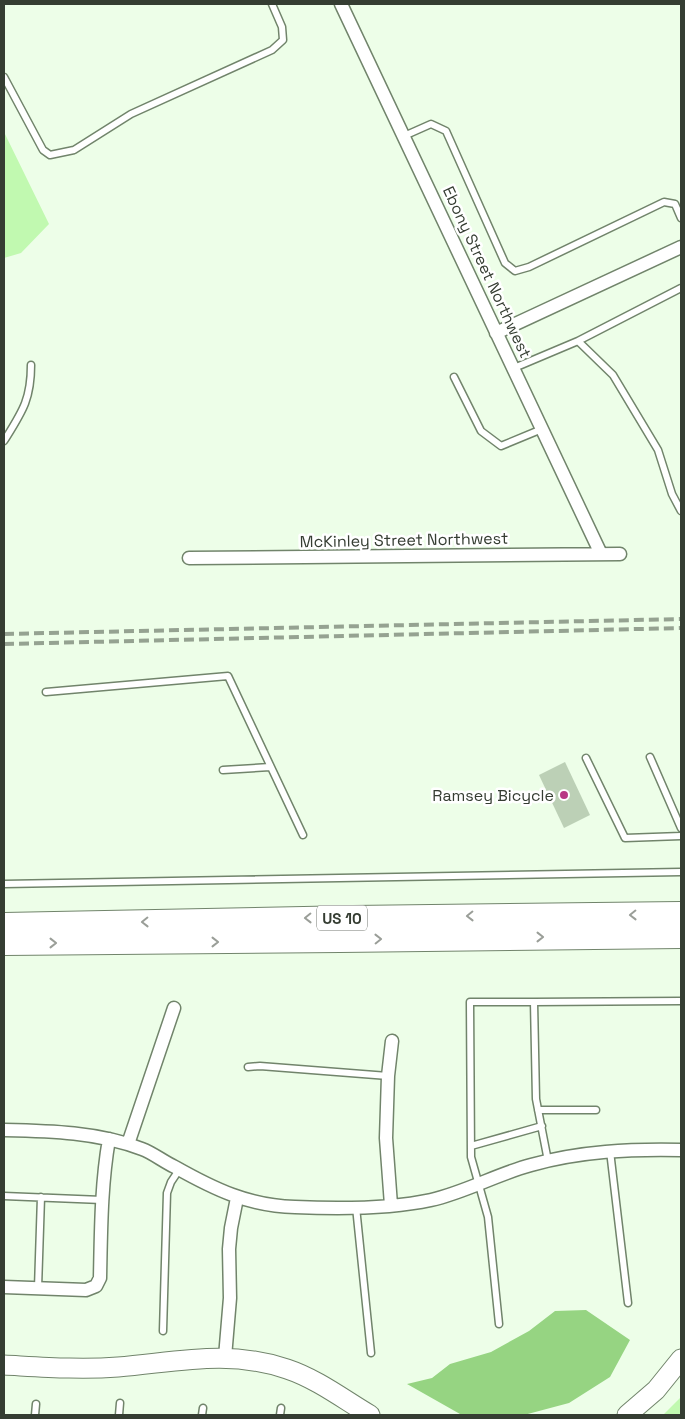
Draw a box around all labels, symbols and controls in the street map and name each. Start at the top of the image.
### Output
street label: Ebony Street Northwest [438,183,536,361]
street label: McKinley Street Northwest [300,528,508,552]
place label: Ramsey Bicycle [432,785,554,806]
marker: Ramsey Bicycle [558,789,570,801]
road number: US 10 [317,906,367,930]
one-way arrow [628,910,636,920]
one-way arrow [466,911,474,921]
one-way arrow [303,913,311,924]
one-way arrow [141,917,148,927]
one-way arrow [537,932,545,942]
one-way arrow [374,934,382,945]
one-way arrow [212,937,220,947]
one-way arrow [50,938,57,948]

